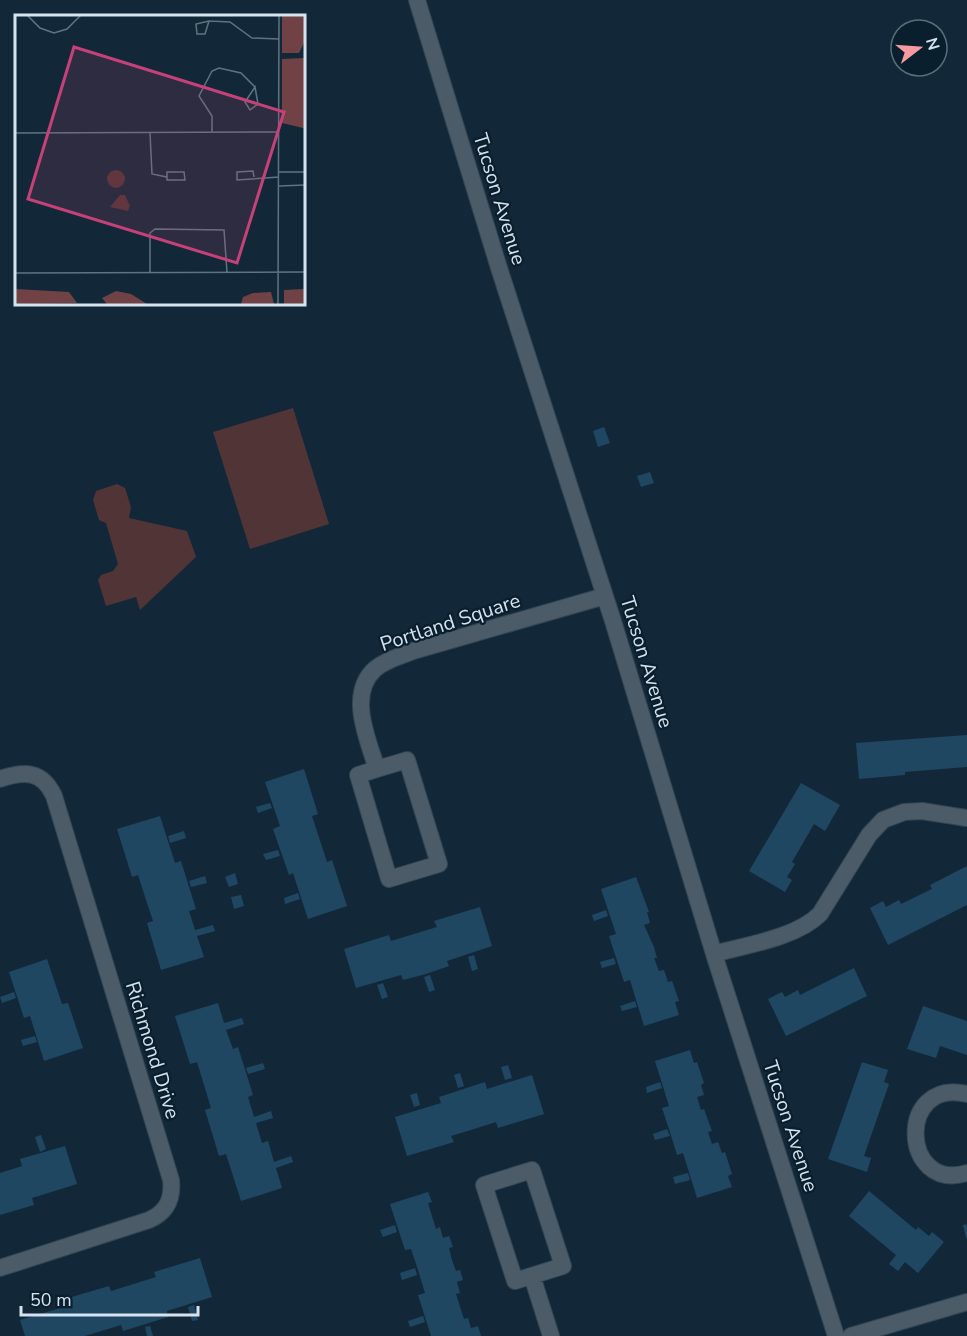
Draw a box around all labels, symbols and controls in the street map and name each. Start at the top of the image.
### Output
inset map [15,15,304,304]
north arrow [889,18,949,78]
text: N [920,35,945,53]
street label: Tucson Avenue [467,130,532,268]
street label: Portland Square [376,587,524,658]
street label: Tucson Avenue [614,593,679,731]
street label: Richmond Drive [119,978,186,1122]
street label: Tucson Avenue [757,1057,824,1195]
scale bar [21,1279,198,1317]
text: 50 m [30,1288,72,1312]

